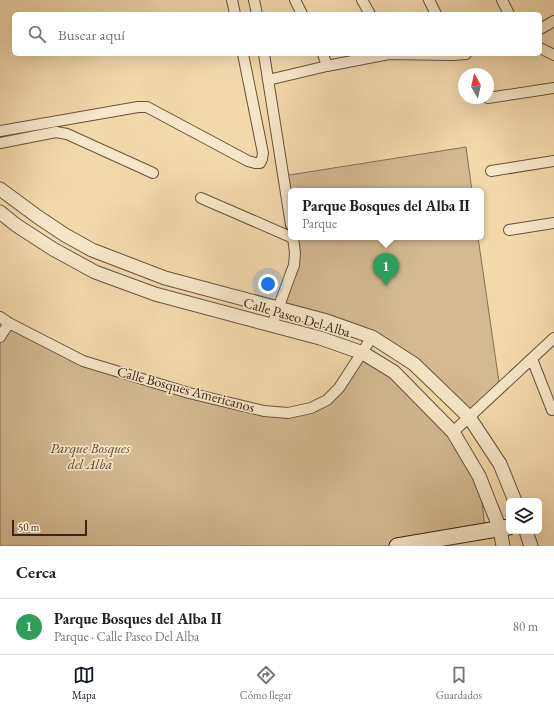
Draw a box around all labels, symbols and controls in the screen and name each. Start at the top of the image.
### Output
search box [12,12,542,56]
icon: search [26,23,48,45]
text: Buscar aquí [58,25,125,44]
north arrow [458,68,494,104]
popup [288,188,484,240]
text: Parque Bosques del Alba II [302,196,470,215]
text: Parque [302,215,337,232]
pin: 1 [373,253,399,286]
your location [258,274,278,294]
street label: Calle Paseo Del Alba [241,293,353,341]
street label: Calle Bosques Americanos [115,362,257,416]
park label: Parque Bosques del Alba [50,439,130,473]
map controls [506,498,542,534]
button: layers [506,498,542,534]
scale bar [12,518,87,537]
text: 50 m [18,520,39,534]
text: Cerca [16,561,56,583]
text: Parque Bosques del Alba II [54,609,222,628]
text: 1 [26,618,32,635]
text: 80 m [513,618,538,635]
text: Parque · Calle Paseo Del Alba [54,628,199,645]
tab: Mapa [72,664,96,702]
tab: Cómo llegar [240,664,292,702]
tab: Guardados [436,664,482,702]

